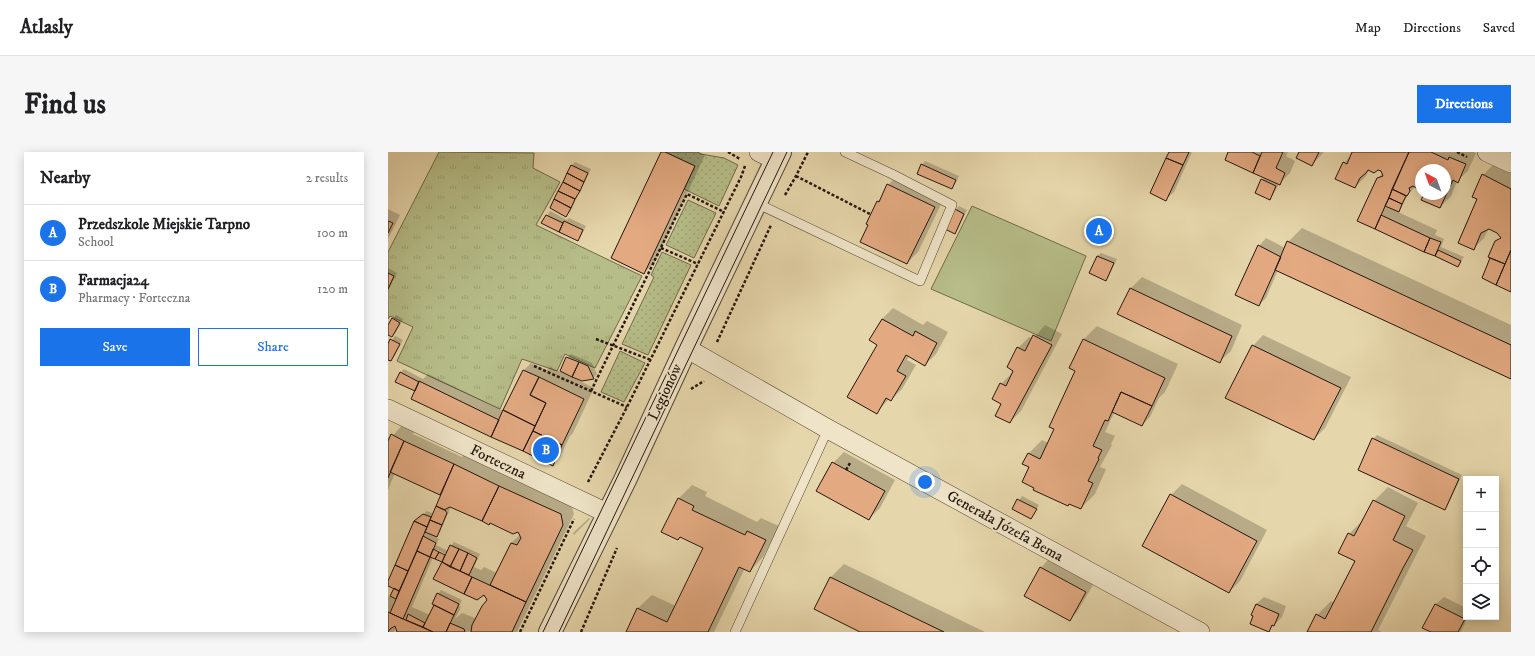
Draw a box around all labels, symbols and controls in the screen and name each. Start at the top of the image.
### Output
text: Atlasly [20,16,73,39]
text: Map [1355,19,1381,37]
text: Directions [1403,19,1461,37]
text: Saved [1483,19,1515,37]
button: Directions [1417,85,1511,123]
text: Find us [24,87,106,122]
north arrow [1415,164,1451,200]
text: Nearby [40,167,90,189]
text: 2 results [306,170,348,186]
text: Przedszkole Miejskie Tarpno [78,215,250,234]
pin: A [1086,216,1112,246]
text: A [49,225,57,241]
text: 100 m [317,225,348,241]
text: School [78,234,114,250]
text: Farmacja24 [78,271,149,290]
text: B [49,281,57,297]
text: 120 m [317,281,348,297]
text: Pharmacy · Forteczna [78,290,190,306]
button: Save [40,328,190,366]
button: Share [198,328,348,366]
street label: Legionów [644,360,686,423]
pin: B [533,435,559,465]
street label: Forteczna [467,440,530,484]
your location [915,472,935,492]
map controls [1463,476,1499,620]
button: + [1463,476,1499,512]
street label: Generała Józefa Bema [943,486,1067,566]
button: − [1463,512,1499,548]
button: locate [1463,548,1499,584]
button: layers [1463,584,1499,620]

